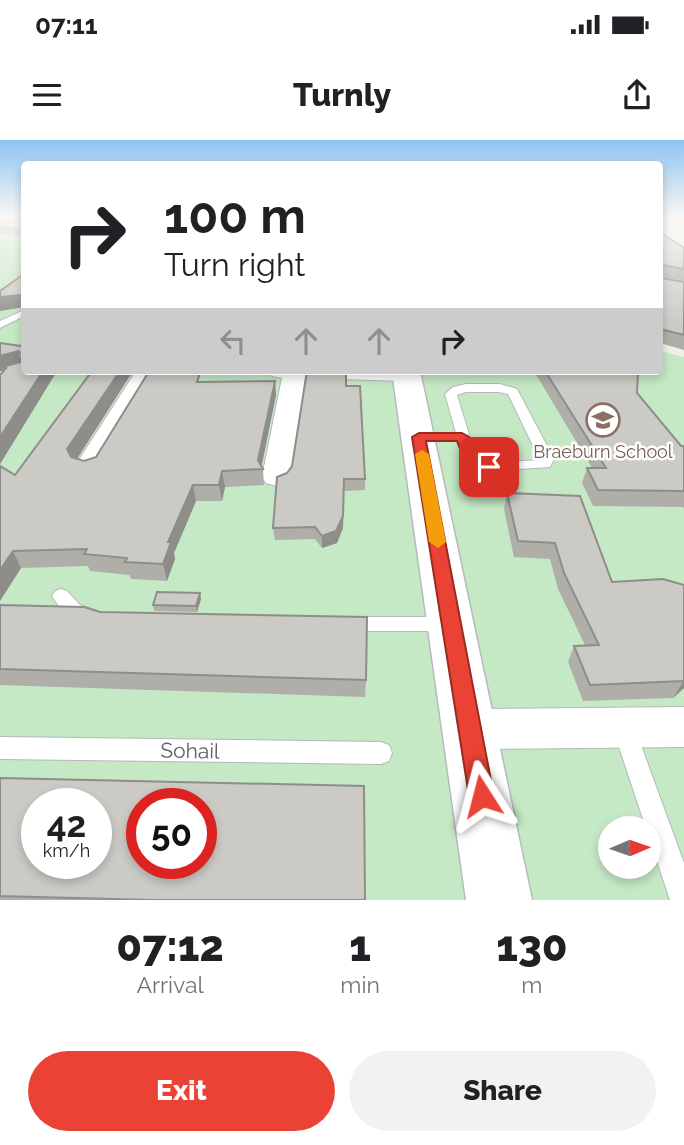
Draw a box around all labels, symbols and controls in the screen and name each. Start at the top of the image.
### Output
text: 07:11 [35,10,98,40]
icon: menu [28,76,66,114]
text: Turnly [293,76,391,113]
icon: share [618,76,656,114]
text: 100 m [164,187,306,244]
icon: right [49,189,140,280]
text: Turn right [164,246,305,283]
icon: left [214,322,252,360]
icon: ahead [287,322,325,360]
icon: ahead [360,322,398,360]
icon: right [433,322,471,360]
school or university icon: Braeburn School [584,401,622,439]
pin [459,437,519,497]
place label: Braeburn School [533,441,673,462]
icon: arrive [470,448,508,486]
street label: Sohail [160,737,220,764]
position arrow [445,759,519,833]
speed limit sign: 50 [126,788,217,879]
text: 42 [47,804,86,845]
north arrow [598,816,662,878]
map controls [598,816,661,879]
text: km/h [43,840,90,861]
text: 07:12 [116,922,224,971]
text: 1 [349,922,371,971]
text: 130 [496,922,568,971]
text: Arrival [136,971,204,998]
text: min [340,971,380,998]
text: m [521,971,543,998]
button: Exit [28,1051,335,1131]
button: Share [349,1051,656,1131]

